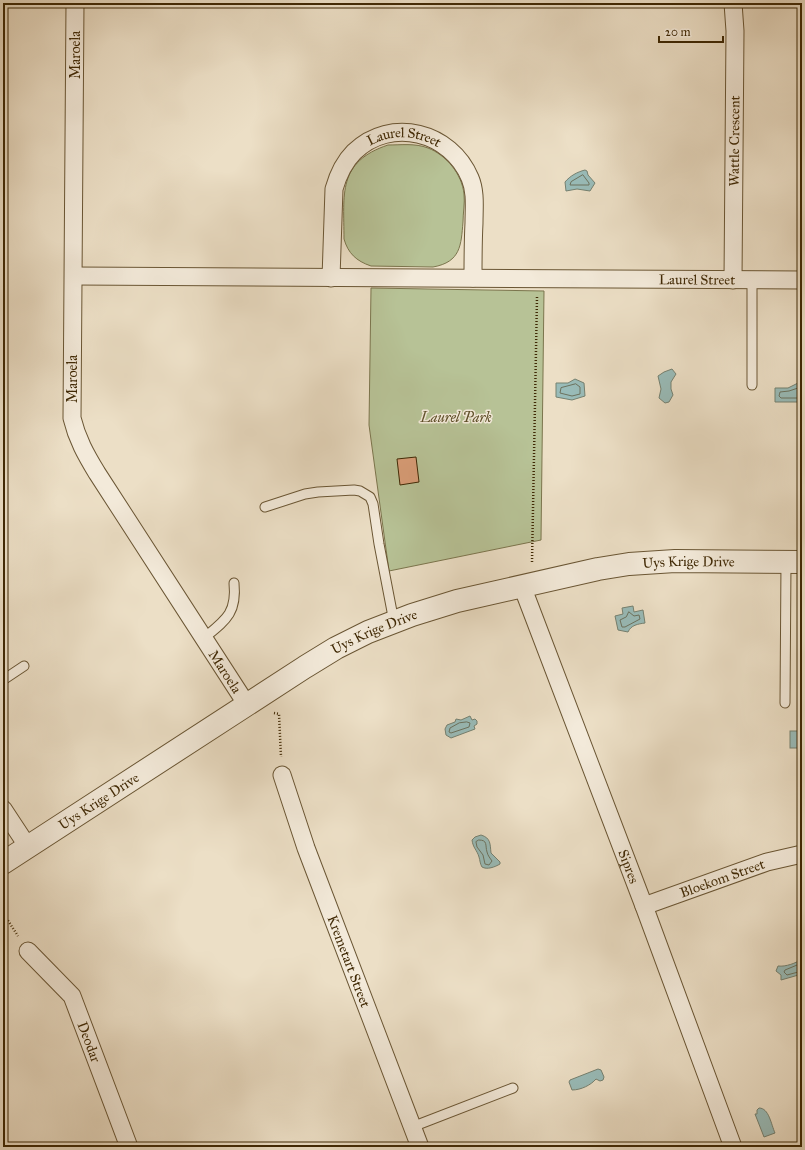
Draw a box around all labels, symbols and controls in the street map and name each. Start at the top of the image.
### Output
scale bar [659,18,723,44]
text: 20 m [665,25,691,39]
street label: Maroela [67,31,84,79]
street label: Wattle Crescent [725,95,743,187]
street label: Laurel Street [364,124,445,151]
street label: Laurel Street [659,271,735,288]
street label: Maroela [64,355,81,403]
park label: Laurel Park [419,409,492,426]
street label: Uys Krige Drive [642,552,735,572]
street label: Uys Krige Drive [328,605,419,658]
street label: Maroela [205,647,246,696]
street label: Uys Krige Drive [55,769,142,833]
street label: Sipres [615,847,643,886]
street label: Bloekom Street [677,855,767,901]
street label: Kremetart Street [324,913,374,1010]
street label: Deodar [74,1019,105,1065]

